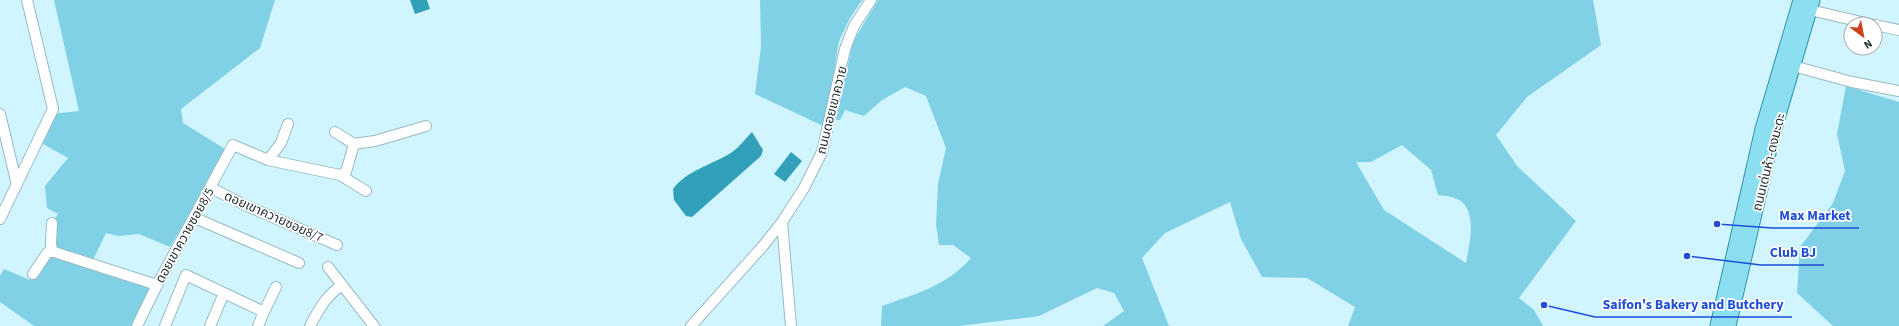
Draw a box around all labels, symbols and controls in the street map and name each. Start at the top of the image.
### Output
north arrow [1843,16,1883,56]
text: N [1861,36,1875,52]
street label: ถนนดอยเขาควาย [812,64,852,156]
street label: ถนนเด่นห้า-ดงมะดะ [1748,111,1790,213]
street label: ดอยเขาควายซอย8/5 [151,185,219,286]
street label: ดอยเขาควายซอย8/7 [221,187,326,247]
callout: Max Market [1772,202,1859,228]
text: Max Market [1779,206,1851,226]
callout: Club BJ [1761,239,1824,265]
text: Club BJ [1770,243,1816,263]
callout: Saifon's Bakery and Butchery [1595,291,1792,317]
text: Saifon's Bakery and Butchery [1602,295,1784,315]

